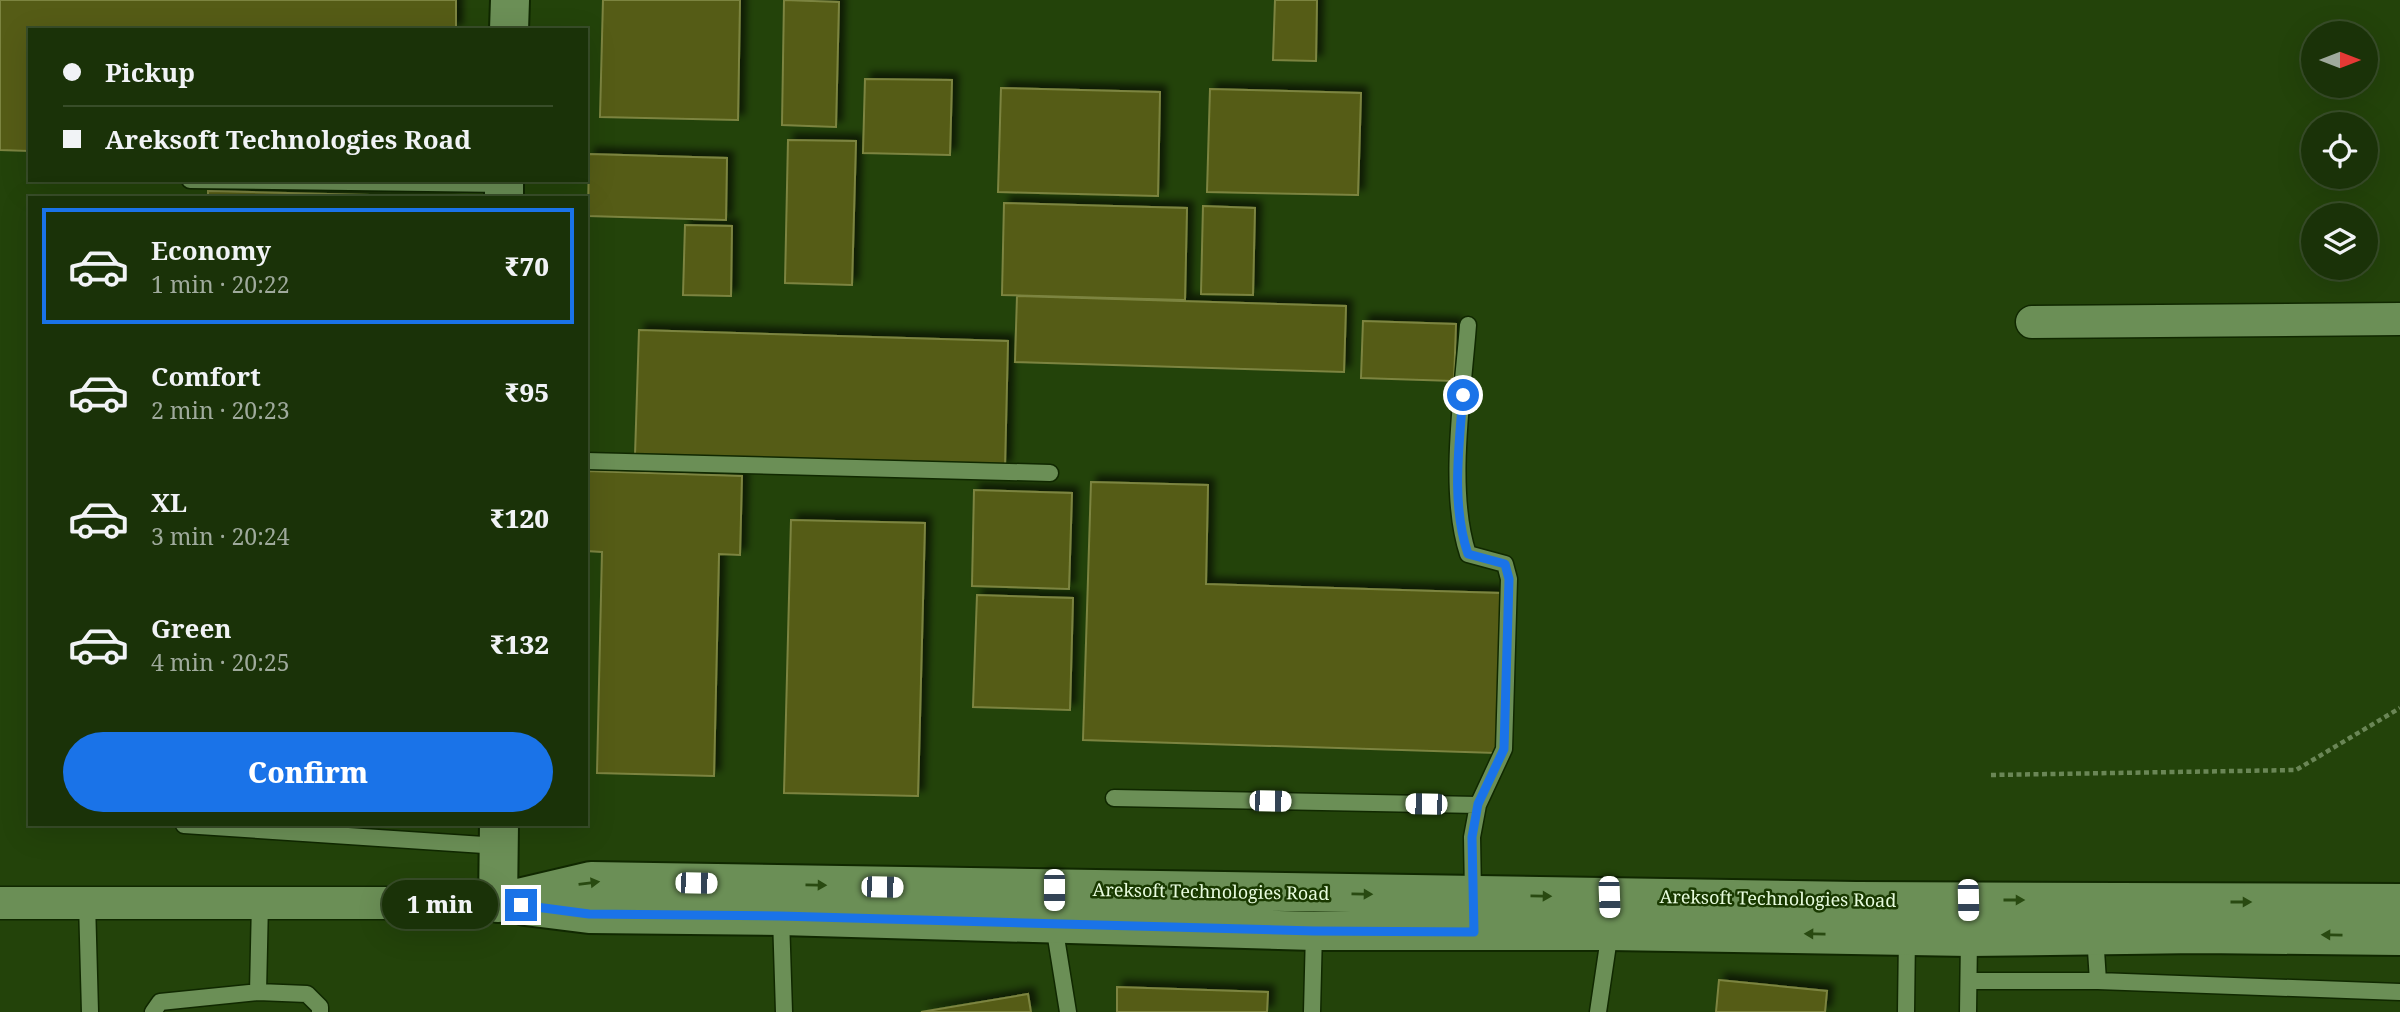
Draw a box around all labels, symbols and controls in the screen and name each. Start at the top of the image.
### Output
north arrow [2301,21,2378,98]
map controls [2301,21,2378,280]
text: Pickup [105,54,195,90]
button: locate [2301,112,2378,189]
text: Areksoft Technologies Road [105,121,471,157]
button: layers [2301,203,2378,280]
text: Economy [151,232,271,268]
icon: car [67,235,130,298]
text: ₹70 [505,248,549,284]
text: 1 min · 20:22 [151,268,289,300]
text: Comfort [151,358,261,394]
icon: car [67,361,130,424]
text: ₹95 [505,374,549,410]
route start [1447,379,1479,411]
text: 2 min · 20:23 [151,394,289,426]
text: XL [151,484,187,520]
icon: car [67,487,130,550]
text: ₹120 [490,500,549,536]
text: 3 min · 20:24 [151,520,289,552]
text: Green [151,610,232,646]
icon: car [67,613,130,676]
text: ₹132 [490,626,549,662]
text: 4 min · 20:25 [151,646,289,678]
button: Confirm [63,732,553,812]
car [1249,790,1292,812]
car [1405,793,1448,815]
car [1044,869,1065,911]
car [675,872,718,894]
car [861,876,904,898]
car [1598,876,1621,918]
street label: Areksoft Technologies Road [1092,877,1330,905]
one-way arrow [578,878,600,889]
car [1958,879,1979,921]
callout: 1 min [381,880,496,930]
one-way arrow [805,880,827,891]
street label: Areksoft Technologies Road [1659,884,1897,912]
text: 1 min [407,888,473,920]
one-way arrow [1351,888,1373,899]
route end [505,889,537,921]
one-way arrow [1531,890,1553,902]
one-way arrow [2003,894,2025,906]
one-way arrow [2230,896,2252,908]
one-way arrow [1803,929,1825,940]
one-way arrow [2321,929,2343,941]

